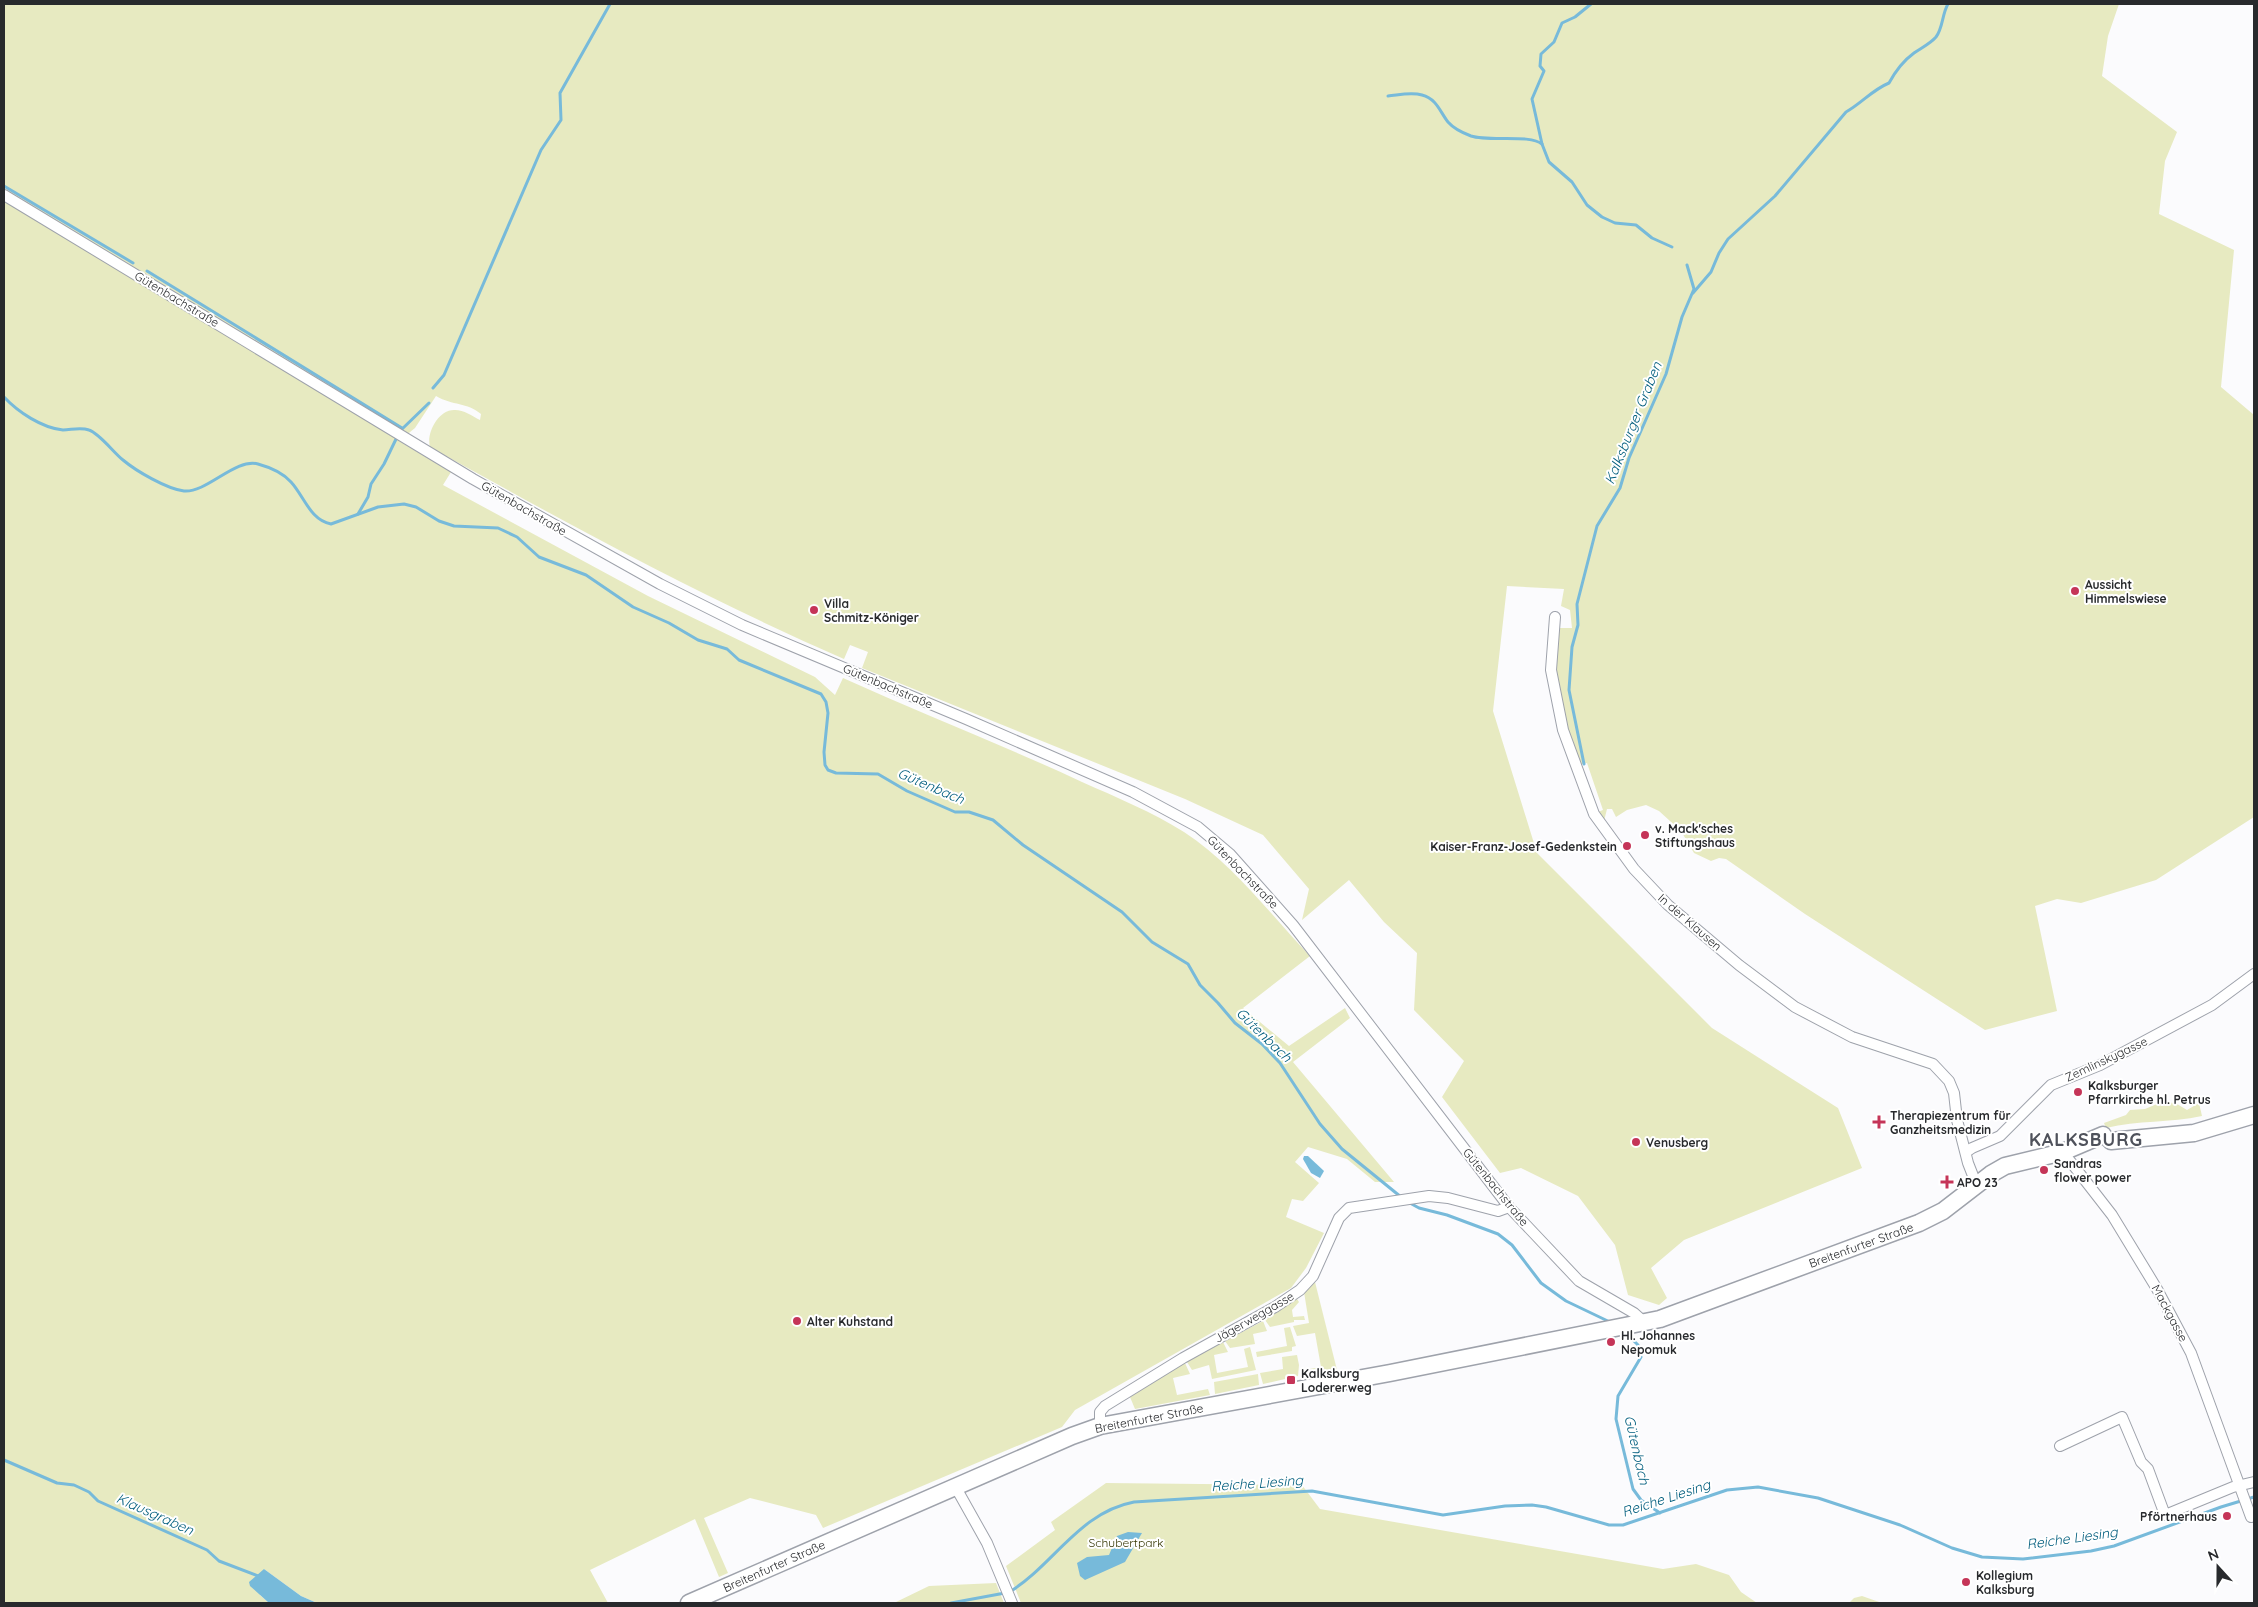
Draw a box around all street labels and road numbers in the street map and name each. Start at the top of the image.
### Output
street label: Gütenbachstraße [132,268,222,330]
street label: Gütenbachstraße [479,478,569,539]
street label: Gütenbachstraße [841,660,935,712]
street label: Gütenbachstraße [1204,832,1282,912]
street label: In der Klausen [1655,890,1725,954]
street label: Zemlinskygasse [2062,1033,2150,1085]
street label: Gütenbachstraße [1460,1145,1532,1229]
street label: Breitenfurter Straße [1807,1219,1916,1271]
street label: Mackgasse [2149,1282,2191,1344]
street label: Jägerweggasse [1212,1288,1297,1346]
street label: Breitenfurter Straße [1093,1400,1205,1436]
street label: Breitenfurter Straße [721,1537,828,1595]

